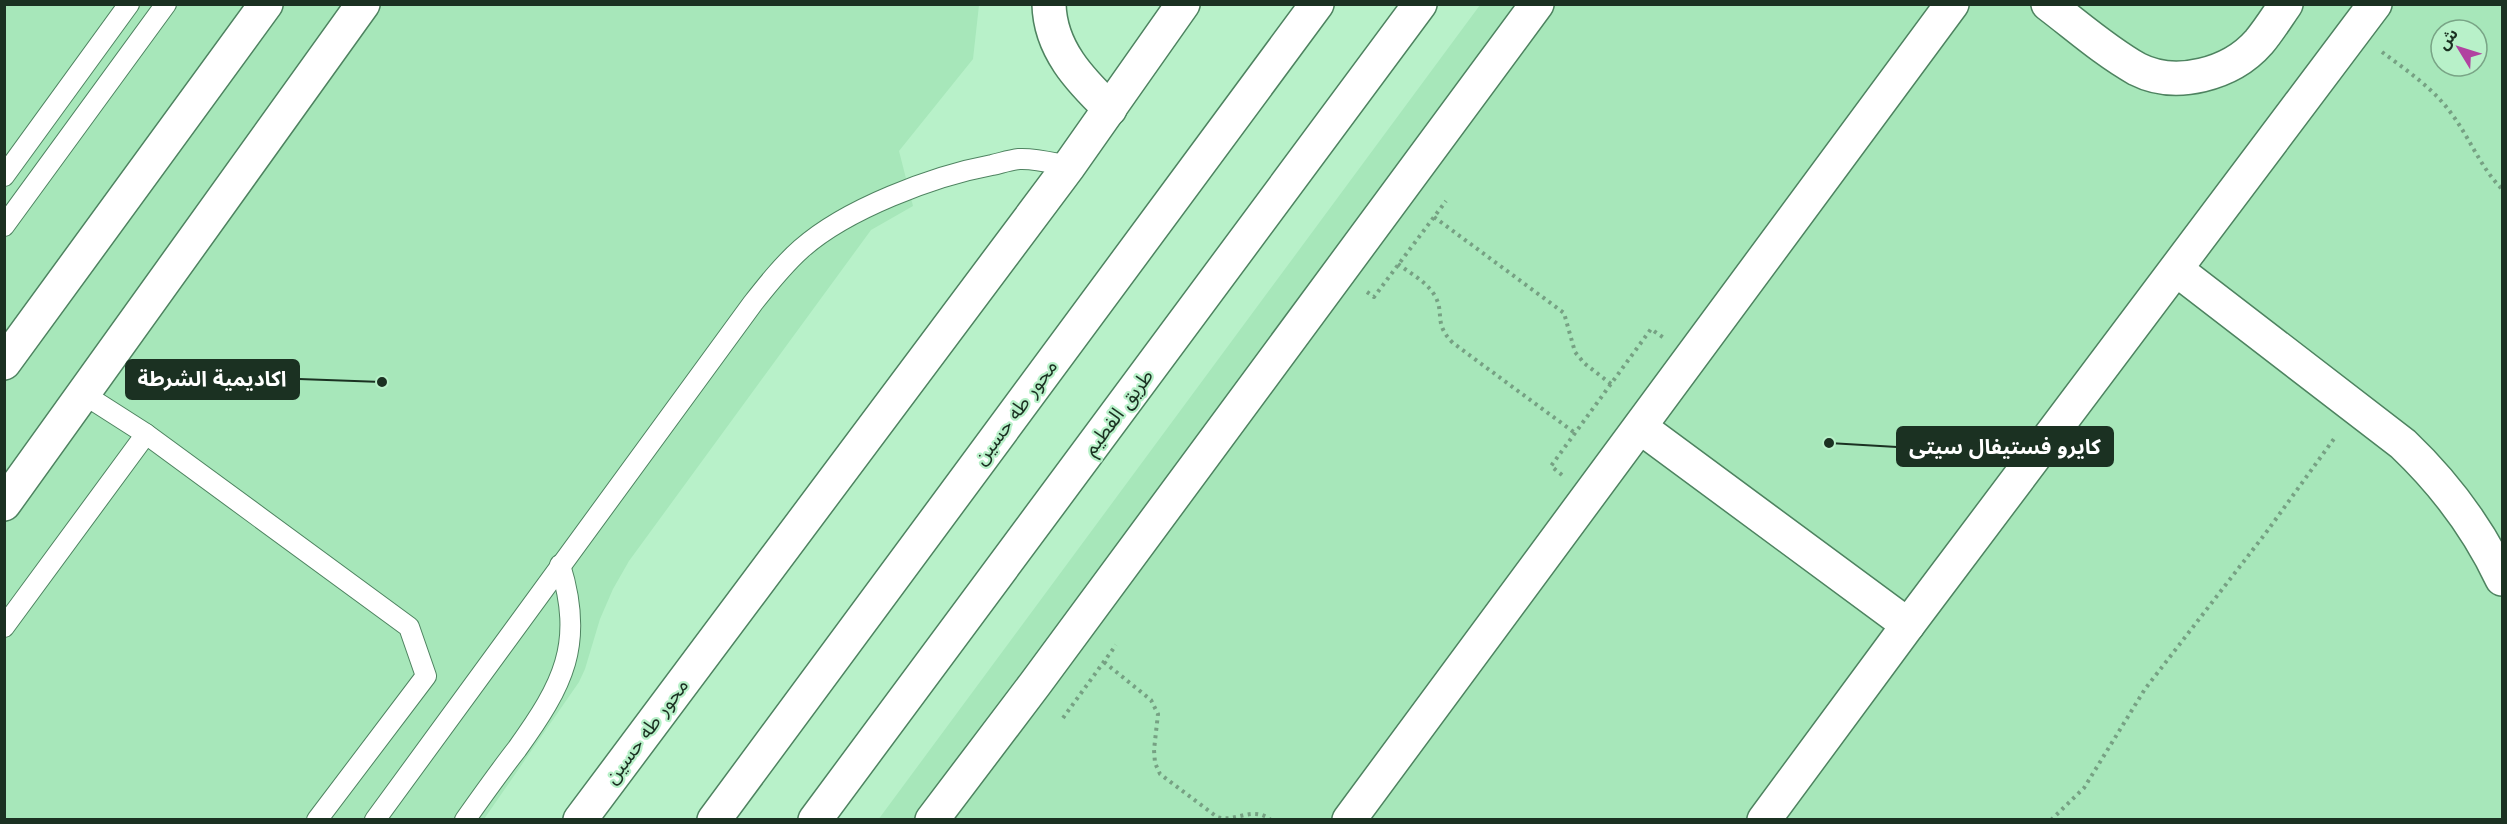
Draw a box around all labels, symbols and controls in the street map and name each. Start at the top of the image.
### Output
north arrow [2429,18,2489,78]
text: ش [2434,25,2462,54]
street label: محور طه حسين [969,355,1062,469]
callout: اكاديمية الشرطة [126,360,299,399]
street label: طريق الفطيم [1079,365,1160,461]
text: اكاديمية الشرطة [138,367,286,391]
callout: كايرو فستيفال سيتى [1897,427,2113,466]
text: كايرو فستيفال سيتى [1909,435,2101,459]
street label: محور طه حسين [600,674,693,788]

